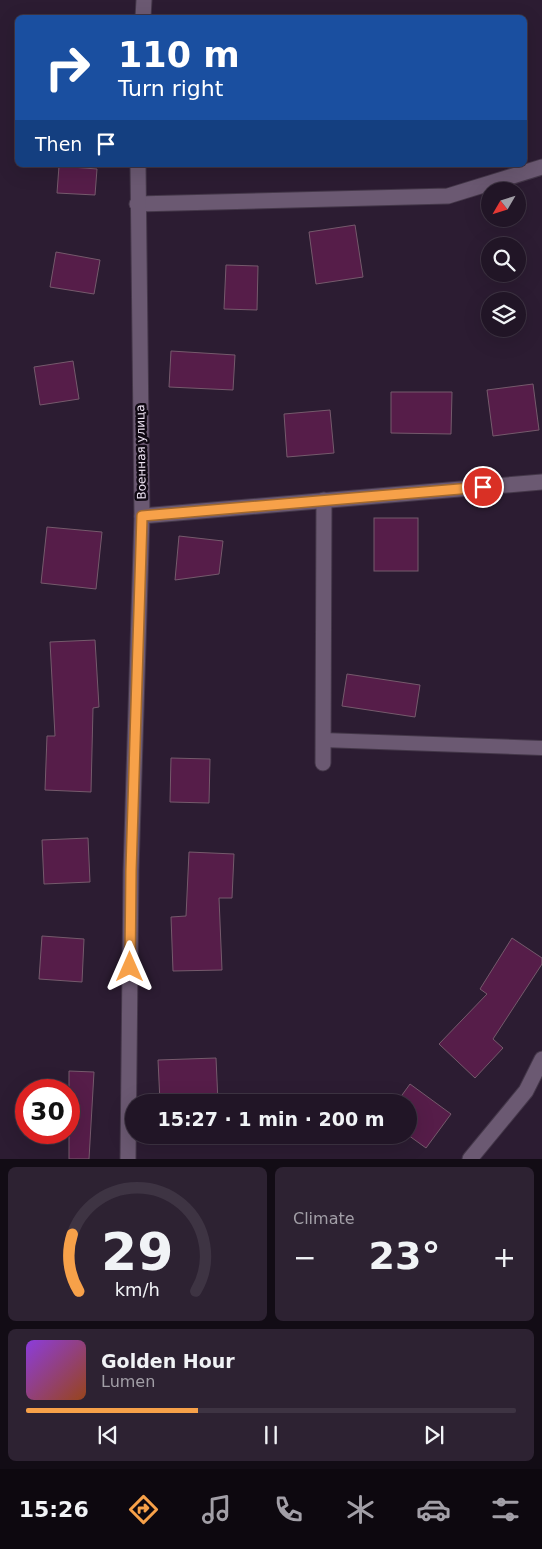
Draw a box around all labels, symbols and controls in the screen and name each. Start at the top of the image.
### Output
icon: right [35,35,100,100]
text: 110 m [118,35,240,75]
text: Turn right [118,76,223,101]
icon: arrive [92,130,120,158]
text: Then [35,133,82,155]
north arrow [481,182,526,228]
map controls [481,182,526,337]
button: search [481,237,526,282]
button: layers [481,292,526,337]
street label: Военная улица [133,404,149,500]
pin [462,466,504,508]
icon: arrive [469,473,497,501]
position arrow [103,940,155,992]
speed limit sign: 30 [15,1079,80,1144]
text: 15:27 · 1 min · 200 m [157,1108,385,1130]
text: Climate [293,1209,355,1228]
text: 29 [101,1222,174,1282]
text: 23° [369,1234,440,1278]
text: − [293,1241,316,1274]
text: + [493,1241,516,1274]
text: km/h [115,1279,160,1300]
text: Golden Hour [101,1350,235,1372]
text: Lumen [101,1372,155,1391]
icon: previous [94,1421,122,1449]
icon: pause [257,1421,285,1449]
icon: next [420,1421,448,1449]
icon: directions [126,1492,161,1527]
icon: music [199,1492,234,1527]
icon: phone [271,1492,306,1527]
icon: climate [343,1492,378,1527]
icon: car [416,1492,451,1527]
icon: filters [488,1492,523,1527]
text: 15:26 [19,1497,89,1522]

